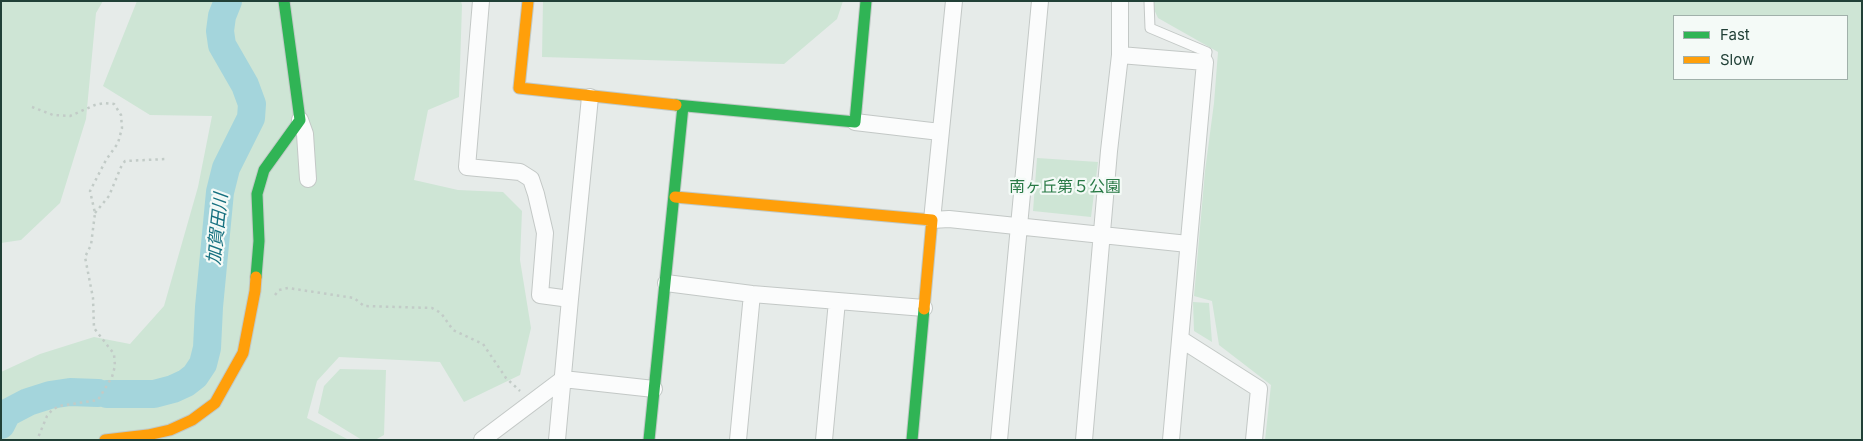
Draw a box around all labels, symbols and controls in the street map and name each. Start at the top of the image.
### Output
legend [1673,15,1848,80]
text: Fast [1720,25,1750,44]
text: Slow [1720,50,1754,69]
park label: 南ヶ丘第５公園 [1009,177,1121,197]
water label: 加賀田川 [203,192,233,266]

